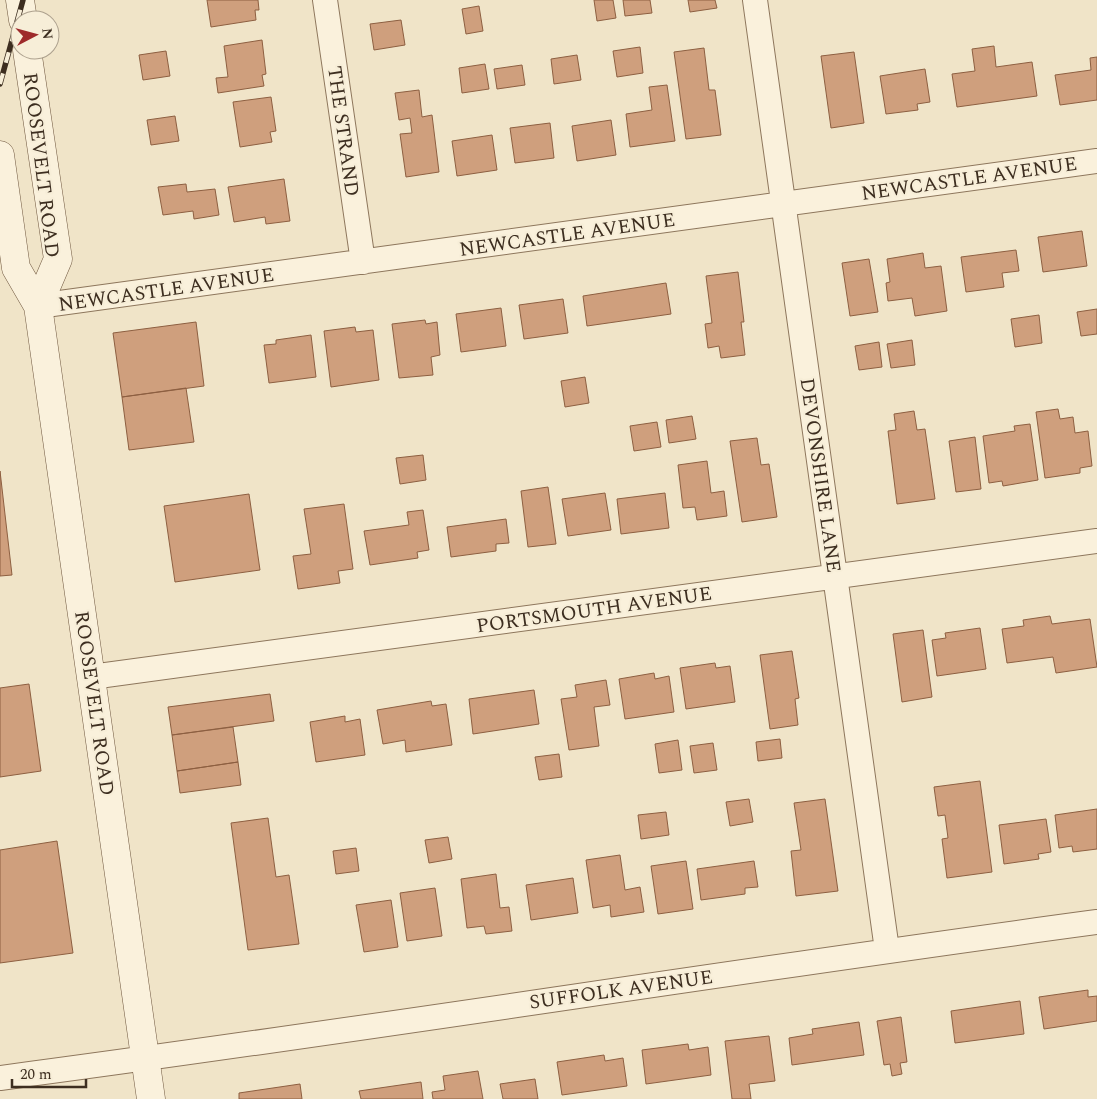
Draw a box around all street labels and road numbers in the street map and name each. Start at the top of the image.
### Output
street label: THE STRAND [319,64,367,198]
street label: ROOSEVELT ROAD [15,71,67,259]
street label: NEWCASTLE AVENUE [859,149,1079,209]
street label: NEWCASTLE AVENUE [457,205,677,265]
street label: NEWCASTLE AVENUE [56,260,276,320]
street label: DEVONSHIRE LANE [791,376,849,575]
street label: PORTSMOUTH AVENUE [474,579,714,641]
street label: ROOSEVELT ROAD [66,609,122,798]
street label: SUFFOLK AVENUE [527,962,715,1018]

